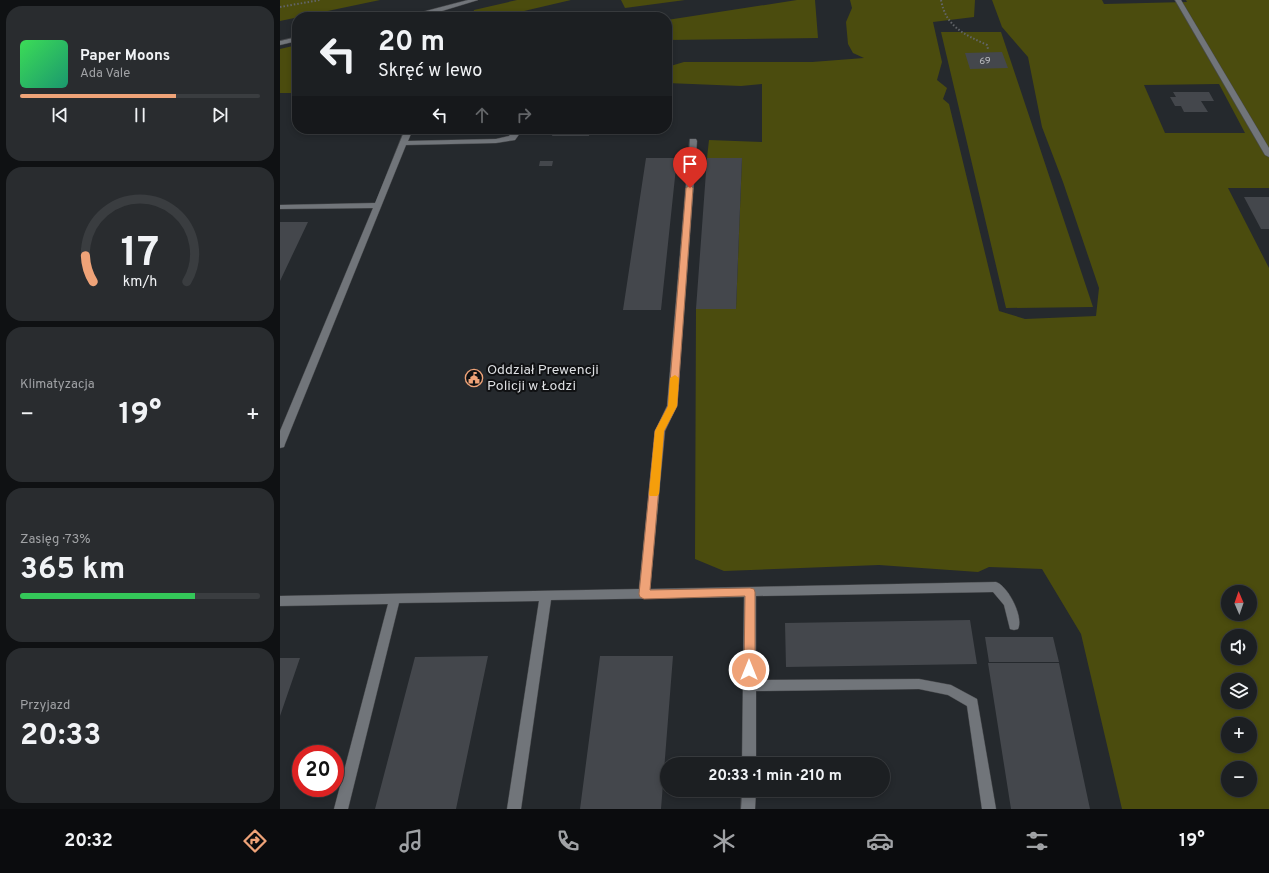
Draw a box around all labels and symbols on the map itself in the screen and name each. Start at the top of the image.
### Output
house number: 69 [979,55,991,68]
pin [673,147,707,188]
place label: Oddział Prewencji Policji w Łodzi [487,362,599,395]
public building icon: Oddział Prewencji Policji w Łodzi [464,368,484,388]
north arrow [1221,585,1257,621]
position arrow [728,649,770,691]
speed limit sign: 20 [292,745,344,797]

